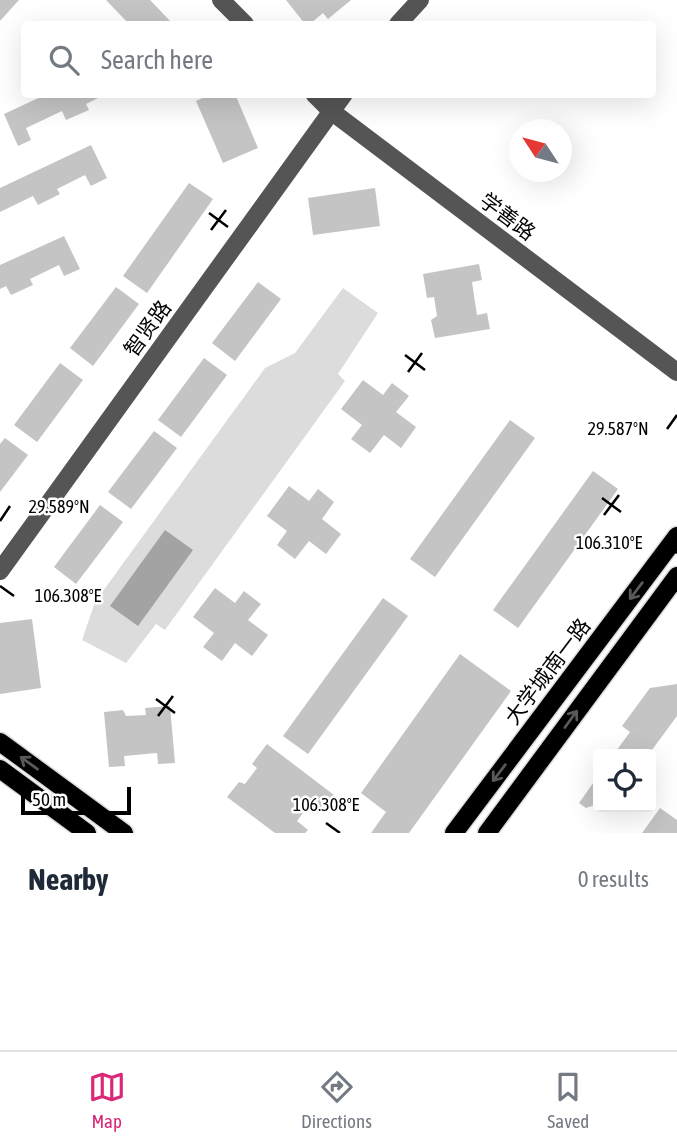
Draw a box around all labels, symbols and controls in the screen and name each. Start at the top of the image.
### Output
search box [21,21,656,98]
icon: search [45,41,83,79]
text: Search here [101,45,213,75]
north arrow [509,119,572,182]
street label: 学善路 [476,187,540,245]
street label: 智贤路 [119,295,175,361]
text: 29.587°N [587,418,649,439]
text: 29.589°N [28,496,90,517]
text: 106.310°E [576,532,643,553]
one-way arrow [629,581,643,600]
text: 106.308°E [35,585,102,606]
street label: 大学城南一路 [500,613,594,729]
one-way arrow [564,710,578,729]
map controls [593,749,656,812]
button: locate [593,749,656,812]
one-way arrow [20,756,39,771]
one-way arrow [492,763,507,782]
scale bar [21,784,131,816]
text: 50 m [32,788,66,810]
text: 106.308°E [293,794,360,815]
text: Nearby [28,862,108,896]
text: 0 results [578,866,649,892]
tab: Map [88,1068,126,1132]
tab: Directions [301,1068,372,1132]
tab: Saved [547,1068,589,1132]

